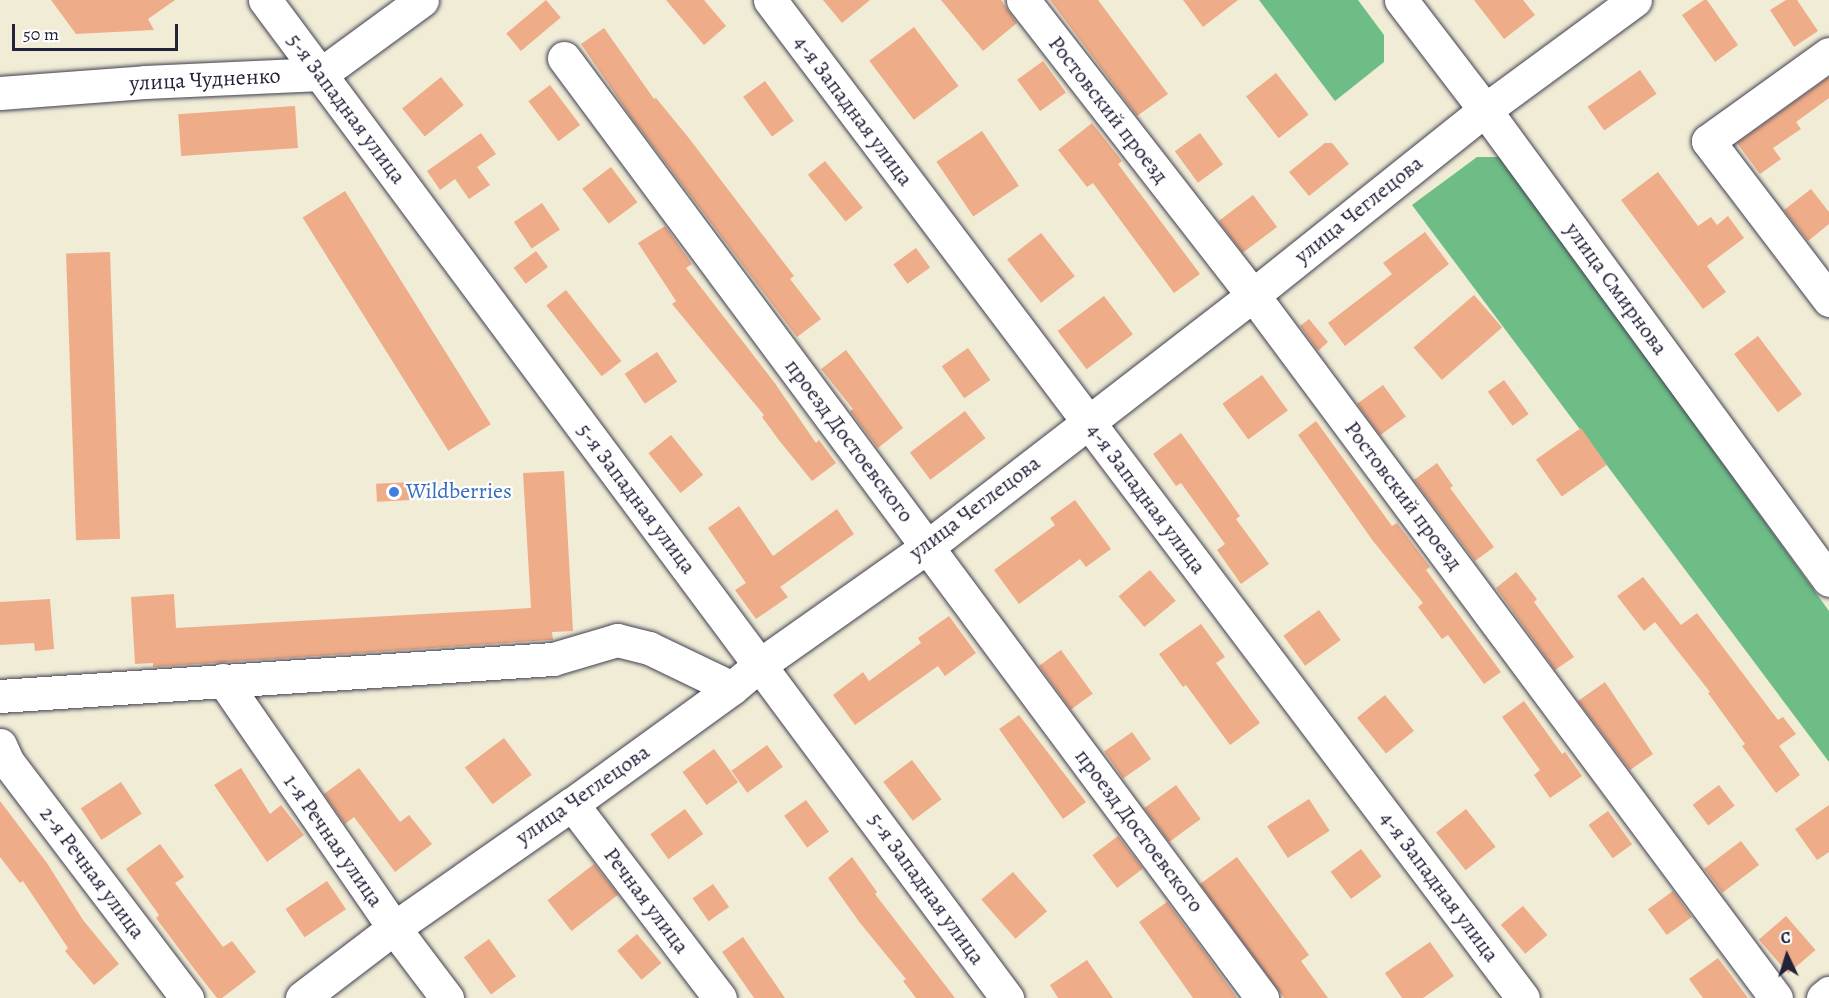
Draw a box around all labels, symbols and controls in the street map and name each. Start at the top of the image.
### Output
scale bar [15,12,182,50]
text: 50 m [23,22,59,46]
street label: 5-я Западная улица [281,29,411,189]
street label: 4-я Западная улица [788,30,918,192]
street label: Ростовский проезд [1042,31,1174,189]
street label: улица Чудненко [129,63,281,97]
street label: улица Чеглецова [1290,150,1428,270]
street label: улица Смирнова [1559,217,1673,361]
street label: проезд Достоевского [779,354,919,528]
street label: Ростовский проезд [1338,416,1468,576]
street label: 4-я Западная улица [1081,418,1211,580]
street label: 5-я Западная улица [571,419,701,579]
street label: улица Чеглецова [904,450,1046,566]
place label: Wildberries [406,479,512,505]
marker: Wildberries [387,485,401,499]
street label: улица Чеглецова [511,739,655,851]
street label: проезд Достоевского [1069,744,1209,918]
street label: 1-я Речная улица [277,769,389,913]
street label: 2-я Речная улица [34,802,150,944]
street label: 4-я Западная улица [1374,806,1504,968]
street label: 5-я Западная улица [862,808,990,970]
street label: Речная улица [598,843,694,959]
north arrow [1757,926,1817,986]
text: С [1780,927,1791,949]

